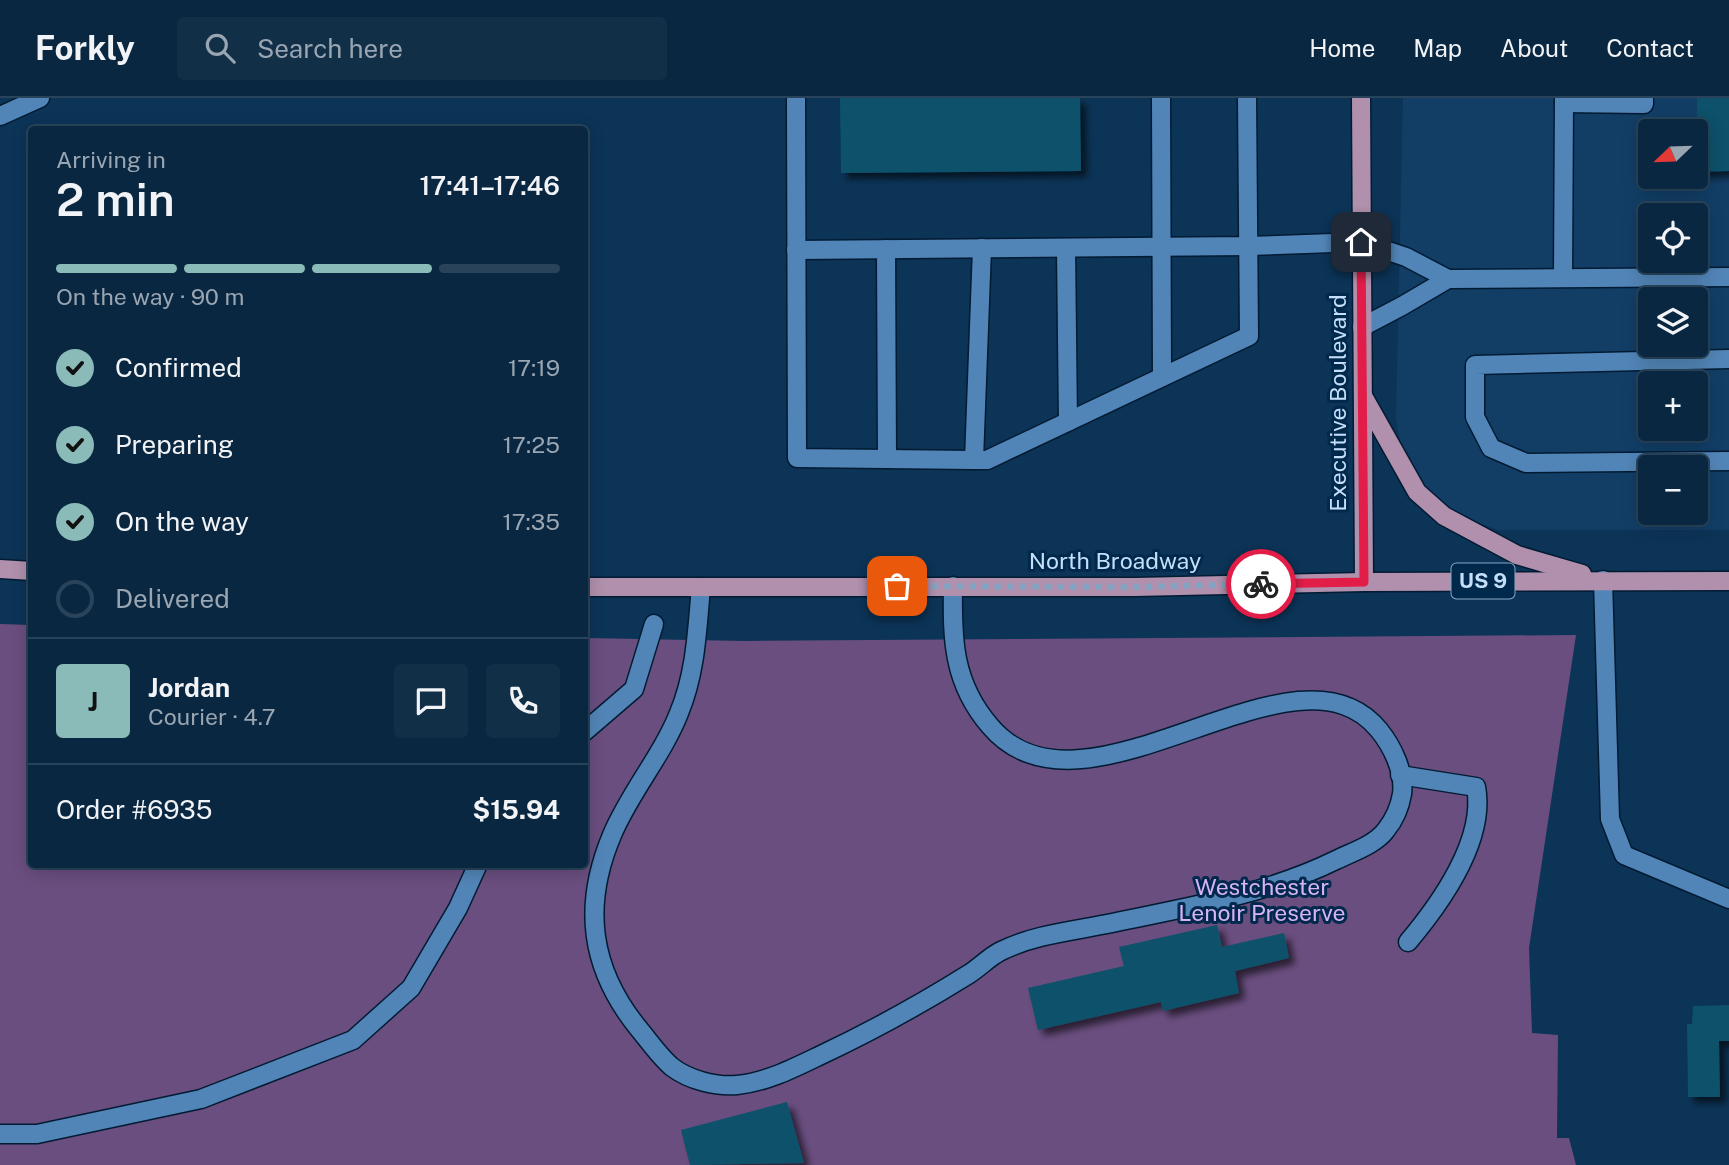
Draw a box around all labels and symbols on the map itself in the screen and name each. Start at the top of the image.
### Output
north arrow [1638,119,1708,189]
pin [1331,212,1391,272]
street label: Executive Boulevard [1324,294,1351,512]
street label: North Broadway [1029,547,1201,574]
courier [1226,549,1296,619]
pin [867,556,927,616]
road number: US 9 [1452,564,1514,598]
park label: Westchester Lenoir Preserve [1178,873,1346,926]

